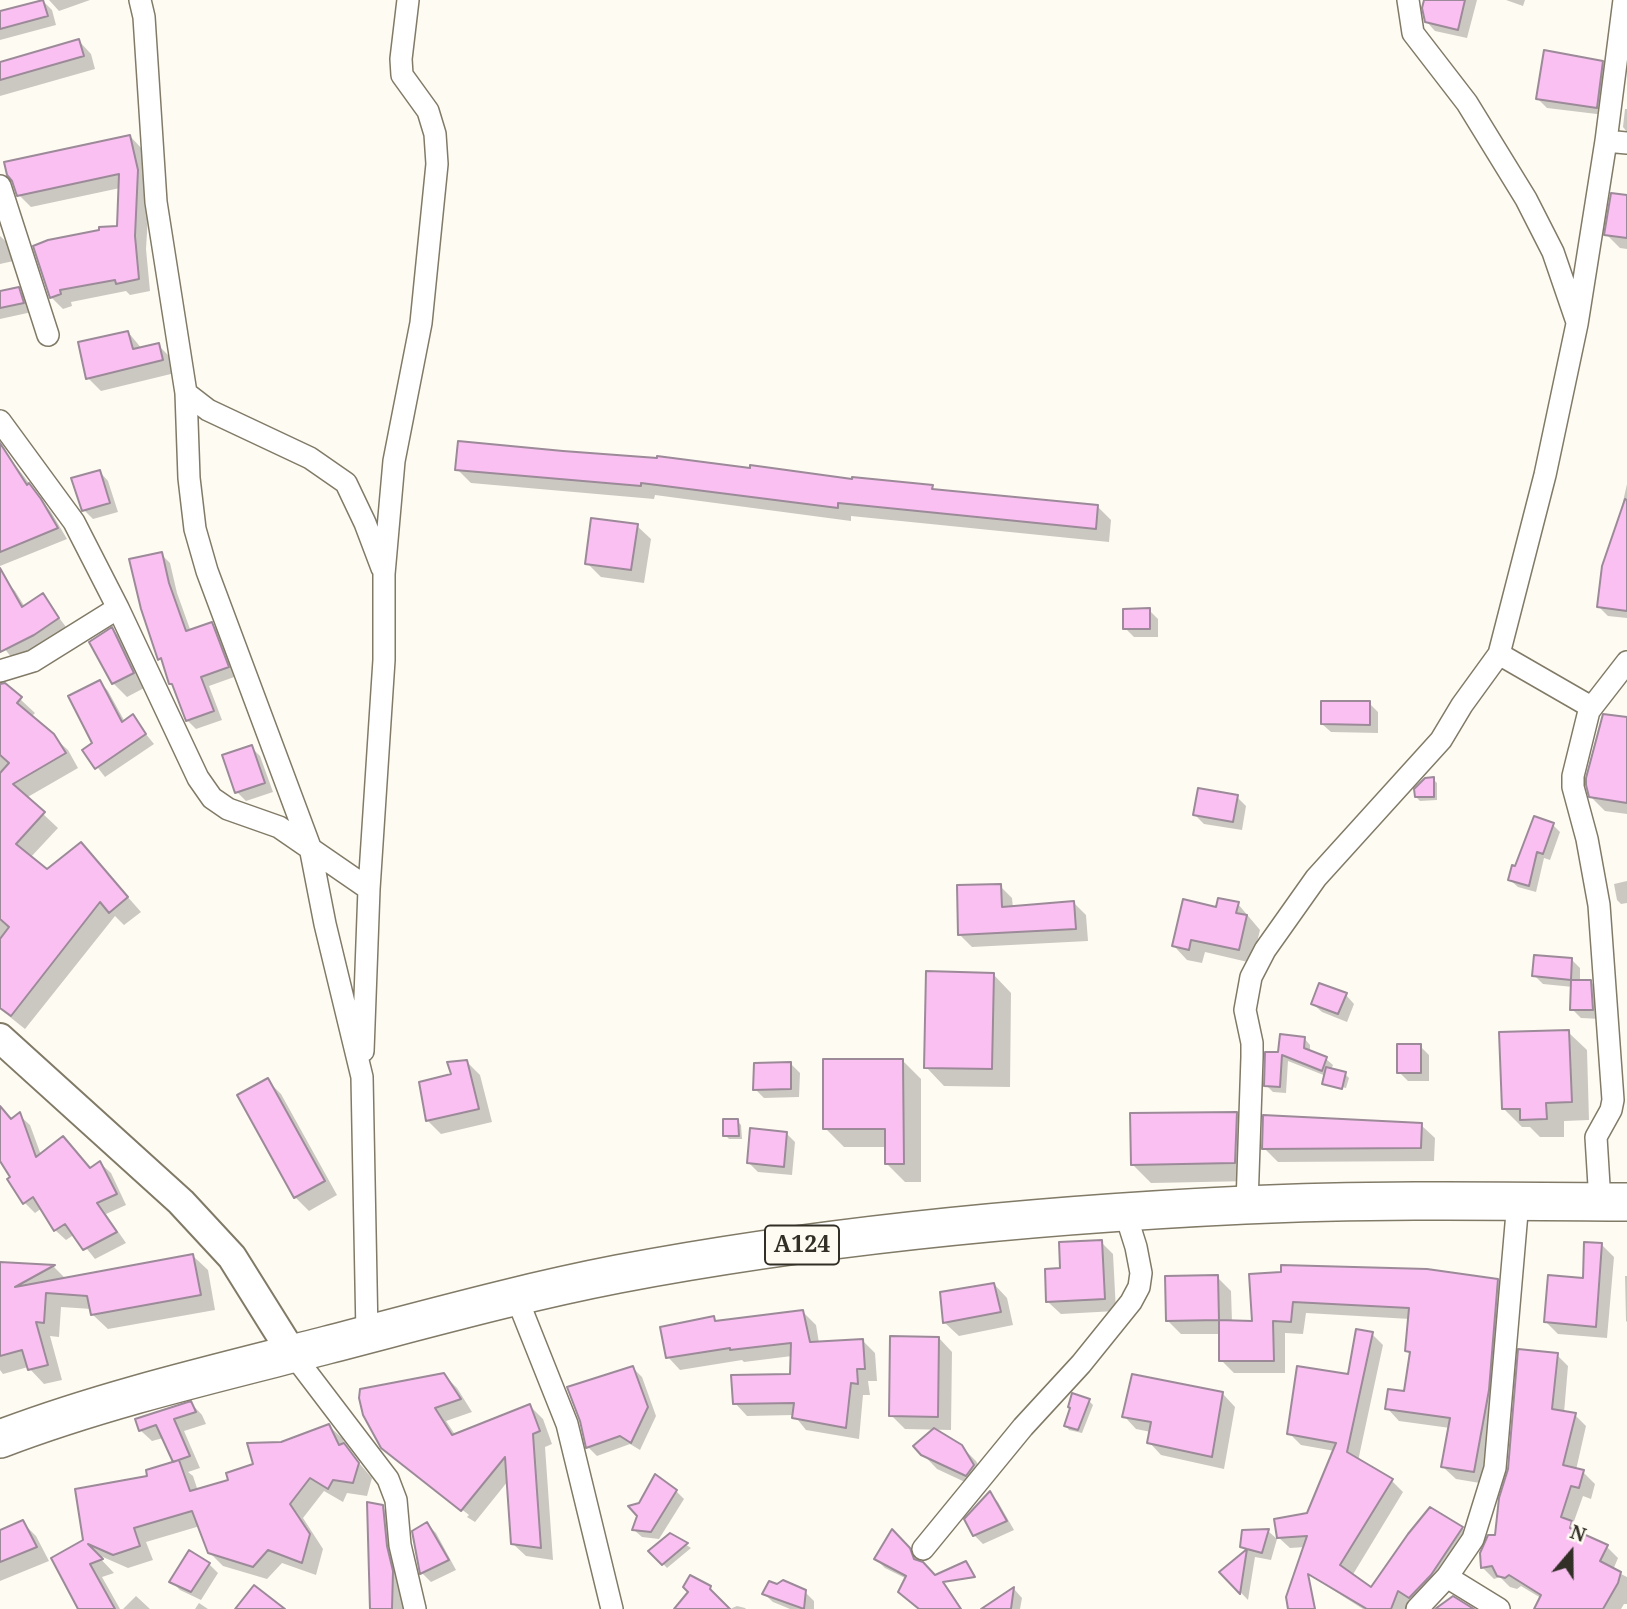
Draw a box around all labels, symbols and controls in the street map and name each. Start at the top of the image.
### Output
road number: A124 [765,1226,839,1264]
north arrow [1536,1518,1606,1588]
text: N [1567,1518,1590,1548]

